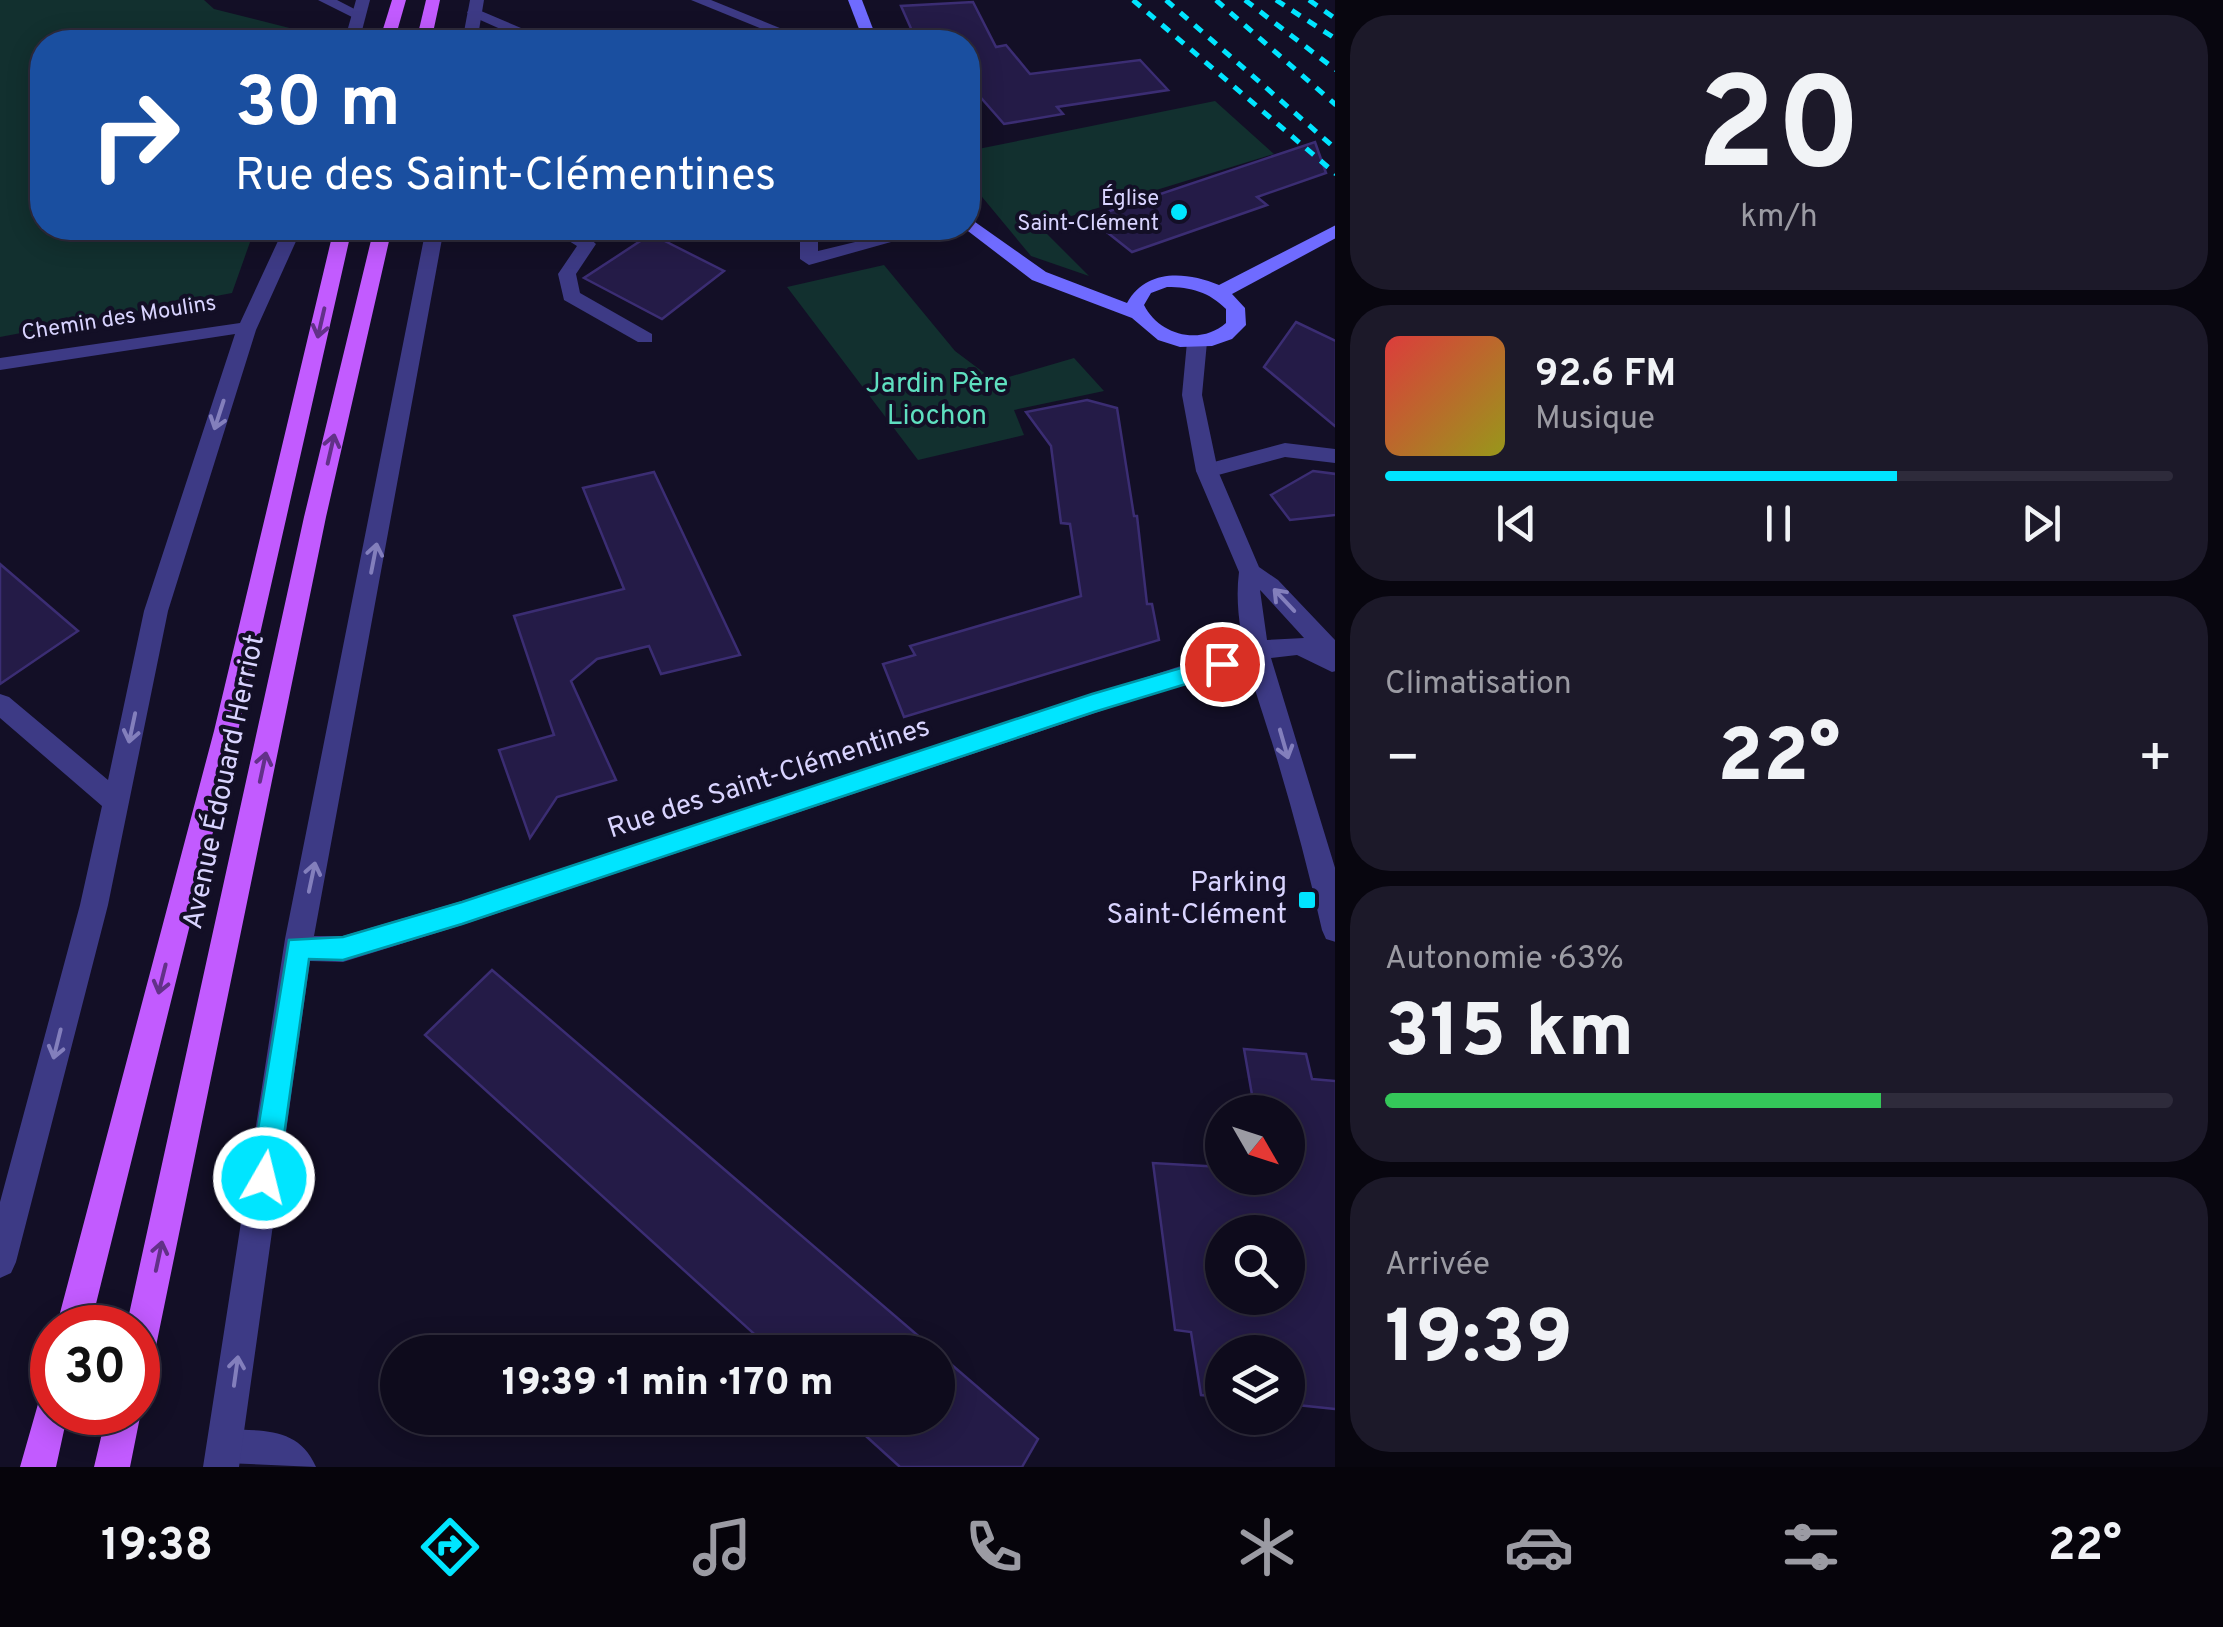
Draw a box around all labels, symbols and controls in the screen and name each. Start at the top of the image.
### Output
text: 20 [1697,50,1861,215]
text: 30 m [235,62,401,151]
icon: right [70,70,200,200]
text: Rue des Saint-Clémentines [235,149,776,206]
place label: Église Saint-Clément [1017,184,1159,238]
text: km/h [1740,198,1818,238]
marker: Église Saint-Clément [1168,201,1190,223]
street label: Chemin des Moulins [20,290,218,348]
one-way arrow [311,306,329,338]
text: 92.6 FM [1535,351,1676,400]
park label: Jardin Père Liochon [866,367,1008,435]
one-way arrow [209,399,227,431]
text: Musique [1535,400,1655,440]
one-way arrow [323,434,341,466]
icon: previous [1489,496,1544,551]
icon: pause [1751,496,1806,551]
icon: next [2014,496,2069,551]
one-way arrow [366,542,385,574]
one-way arrow [1272,589,1296,613]
pin [1180,622,1265,707]
street label: Avenue Édouard Herriot [174,631,274,933]
icon: arrive [1195,637,1250,692]
text: Climatisation [1385,665,1572,705]
street label: Rue des Saint-Clémentines [603,710,935,848]
one-way arrow [122,711,141,743]
text: 22° [1717,713,1841,808]
text: − [1385,726,1420,796]
text: + [2138,726,2173,796]
one-way arrow [1276,727,1294,759]
one-way arrow [255,752,274,784]
one-way arrow [303,861,322,893]
place label: Parking Saint-Clément [1107,866,1287,934]
marker: Parking Saint-Clément [1296,889,1318,911]
text: Autonomie · 63% [1385,940,1624,980]
one-way arrow [152,962,170,994]
text: 315 km [1385,988,1634,1083]
one-way arrow [47,1027,65,1059]
north arrow [1205,1095,1305,1195]
map controls [1205,1095,1305,1435]
position arrow [212,1126,316,1230]
button: search [1205,1215,1305,1315]
one-way arrow [150,1241,169,1273]
text: Arrivée [1385,1246,1490,1286]
text: 19:39 [1385,1294,1573,1389]
speed limit sign: 30 [30,1305,160,1435]
button: layers [1205,1335,1305,1435]
one-way arrow [227,1355,245,1387]
text: 19:39 · 1 min · 170 m [502,1360,833,1409]
icon: directions [415,1512,485,1582]
icon: music [687,1512,757,1582]
icon: phone [959,1512,1029,1582]
icon: climate [1232,1512,1302,1582]
icon: car [1504,1512,1574,1582]
icon: filters [1776,1512,1846,1582]
text: 19:38 [101,1519,213,1576]
text: 22° [2048,1519,2122,1576]

